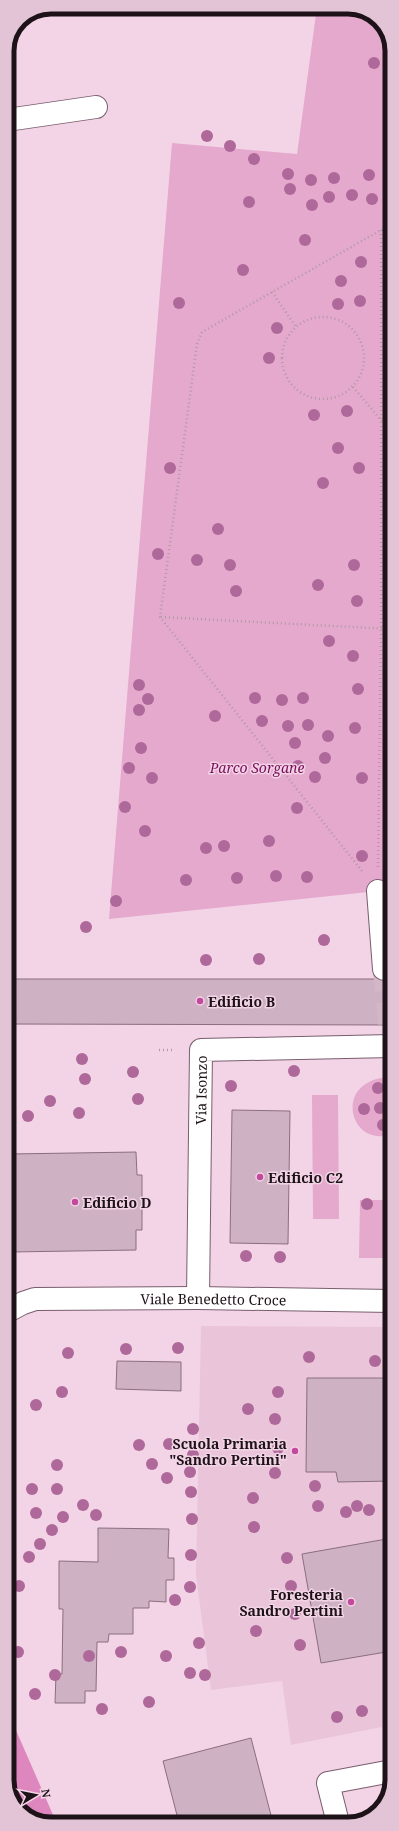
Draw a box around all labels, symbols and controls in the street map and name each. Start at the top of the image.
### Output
park label: Parco Sorgane [209,758,304,777]
place label: Edificio B [208,992,275,1011]
marker: Edificio B [195,996,205,1006]
street label: Via Isonzo [191,1055,210,1125]
place label: Edificio C2 [268,1168,343,1187]
marker: Edificio C2 [255,1172,265,1182]
place label: Edificio D [83,1193,152,1212]
marker: Edificio D [70,1197,80,1207]
street label: Viale Benedetto Croce [140,1288,286,1309]
place label: Scuola Primaria "Sandro Pertini" [169,1434,287,1469]
marker: Scuola Primaria "Sandro Pertini" [290,1446,300,1456]
place label: Foresteria Sandro Pertini [239,1585,343,1620]
marker: Foresteria Sandro Pertini [346,1597,356,1607]
north arrow [16,1775,56,1815]
text: N [38,1788,55,1799]

